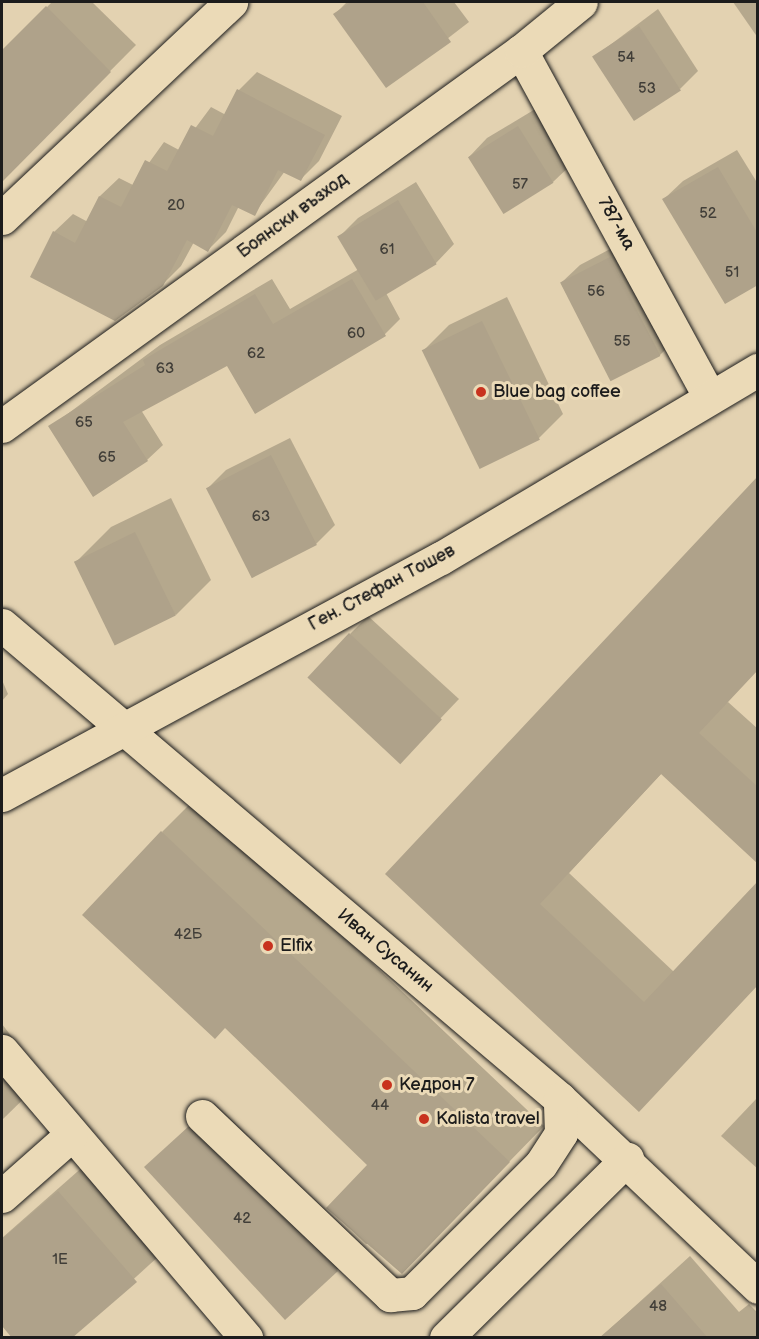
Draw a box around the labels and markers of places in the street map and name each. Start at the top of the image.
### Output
place label: Blue bag coffee [493,381,621,403]
marker: Blue bag coffee [474,385,488,399]
place label: Elfix [280,935,313,957]
marker: Elfix [261,939,275,953]
place label: Кедрон 7 [399,1074,475,1096]
marker: Кедрон 7 [380,1078,394,1092]
place label: Kalista travel [436,1108,540,1130]
marker: Kalista travel [417,1112,431,1126]

